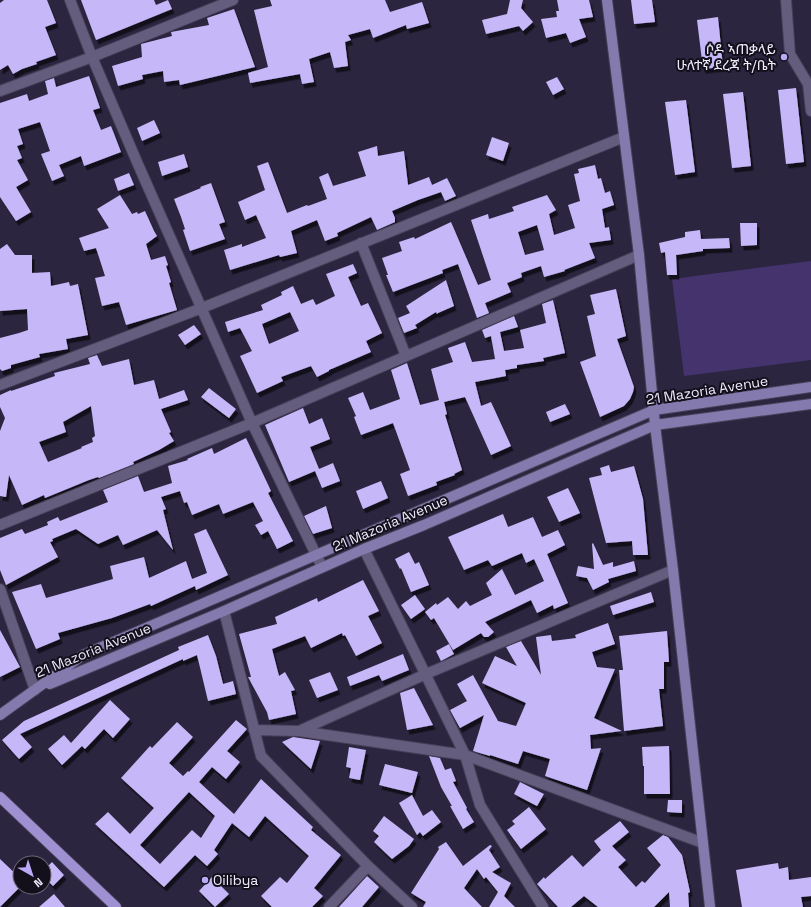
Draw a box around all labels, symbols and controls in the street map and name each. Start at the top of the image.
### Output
place label: ሶዶ ኣጠቃላይ ሁለተኛ ደረጃ ት/ቤት [676,40,777,74]
marker: ሶዶ ኣጠቃላይ ሁለተኛ ደረጃ ት/ቤት [779,52,789,62]
street label: 21 Mazoria Avenue [645,371,769,409]
street label: 21 Mazoria Avenue [330,491,450,555]
street label: 21 Mazoria Avenue [32,619,154,681]
north arrow [12,855,52,895]
place label: Oilibya [213,871,258,889]
text: N [31,875,46,891]
marker: Oilibya [200,875,210,885]

